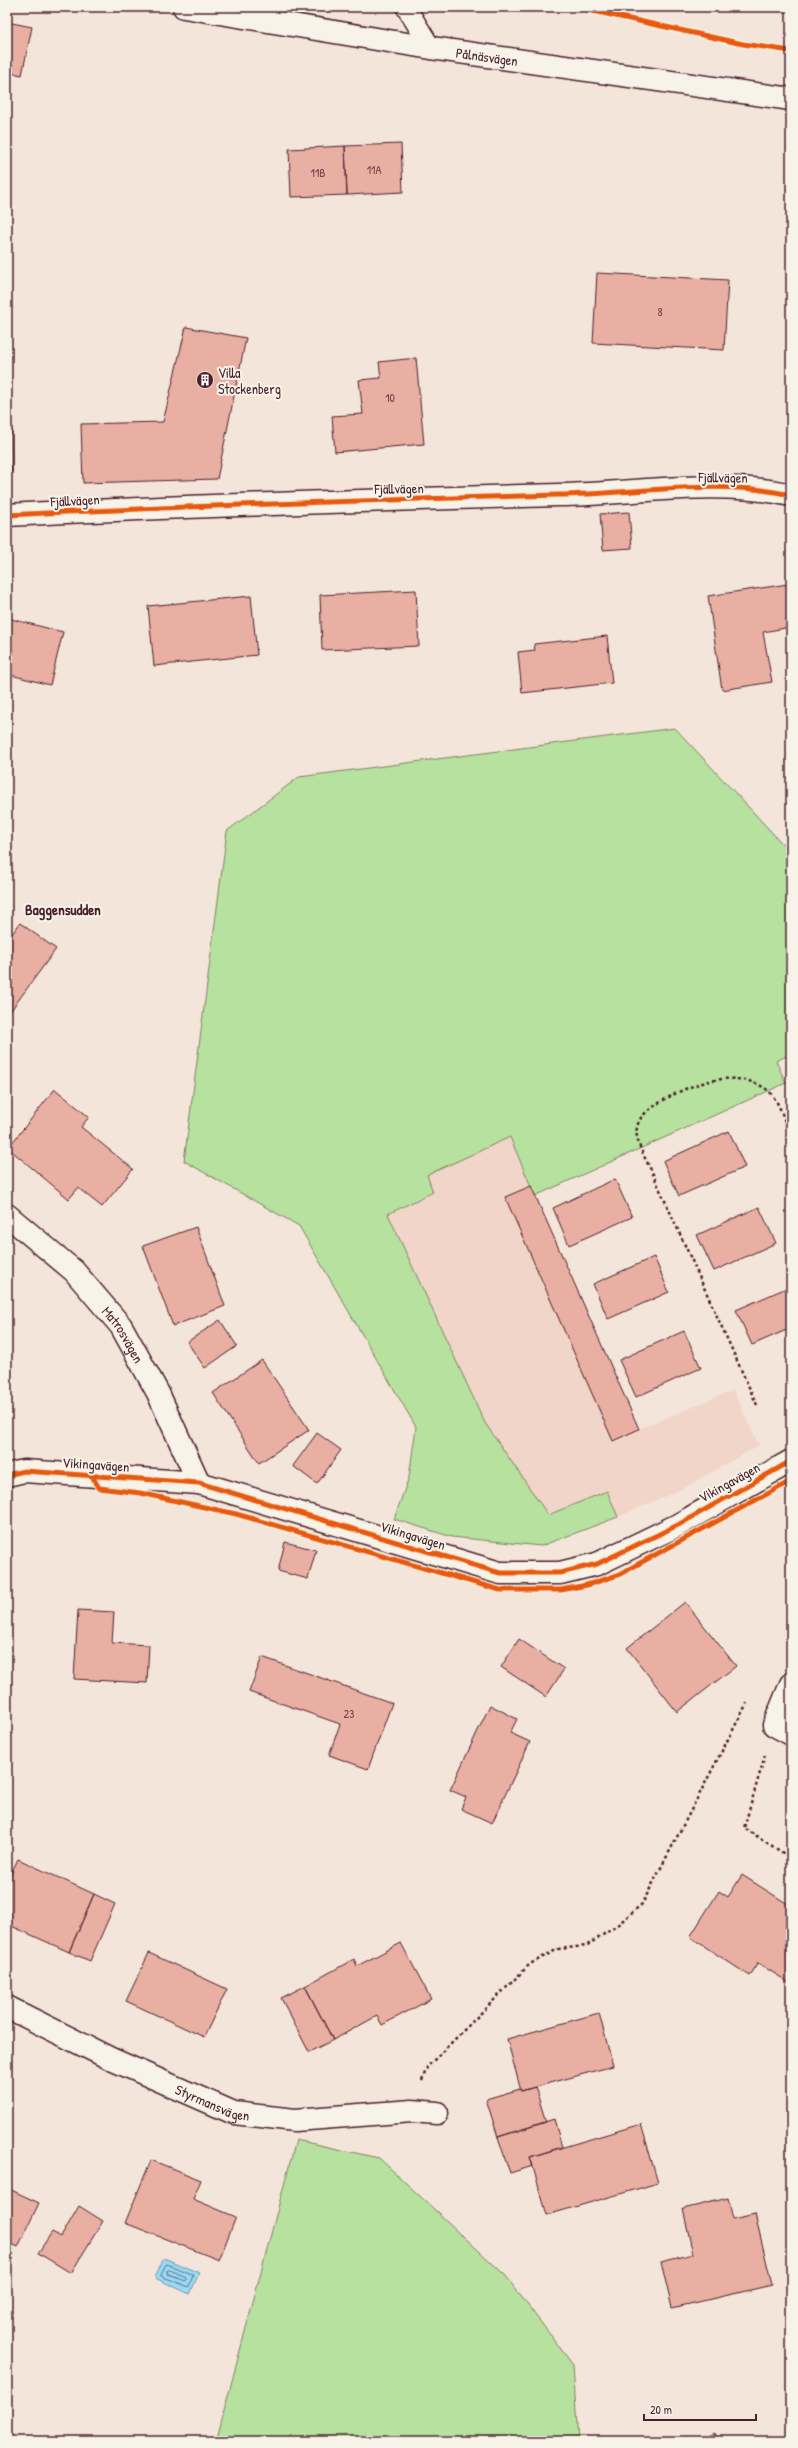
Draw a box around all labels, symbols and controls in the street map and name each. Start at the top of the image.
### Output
street label: Pålnäsvägen [455,42,519,70]
house number: 11A [367,161,381,178]
house number: 11B [311,164,325,181]
house number: 8 [657,303,663,320]
place label: Villa Stockenberg [218,363,281,399]
building icon: Villa Stockenberg [195,370,215,390]
house number: 10 [385,389,395,406]
street label: Fjällvägen [697,467,748,488]
street label: Fjällvägen [373,478,424,499]
street label: Fjällvägen [49,489,100,512]
district label: Baggensudden [25,899,101,921]
street label: Matrosvägen [98,1302,149,1366]
street label: Vikingavägen [62,1452,130,1477]
street label: Vikingavägen [695,1457,763,1507]
street label: Vikingavägen [378,1516,448,1555]
house number: 23 [344,1705,355,1722]
street label: Styrmansvägen [173,2079,251,2124]
scale bar [644,2396,756,2422]
text: 20 m [650,2401,672,2418]

